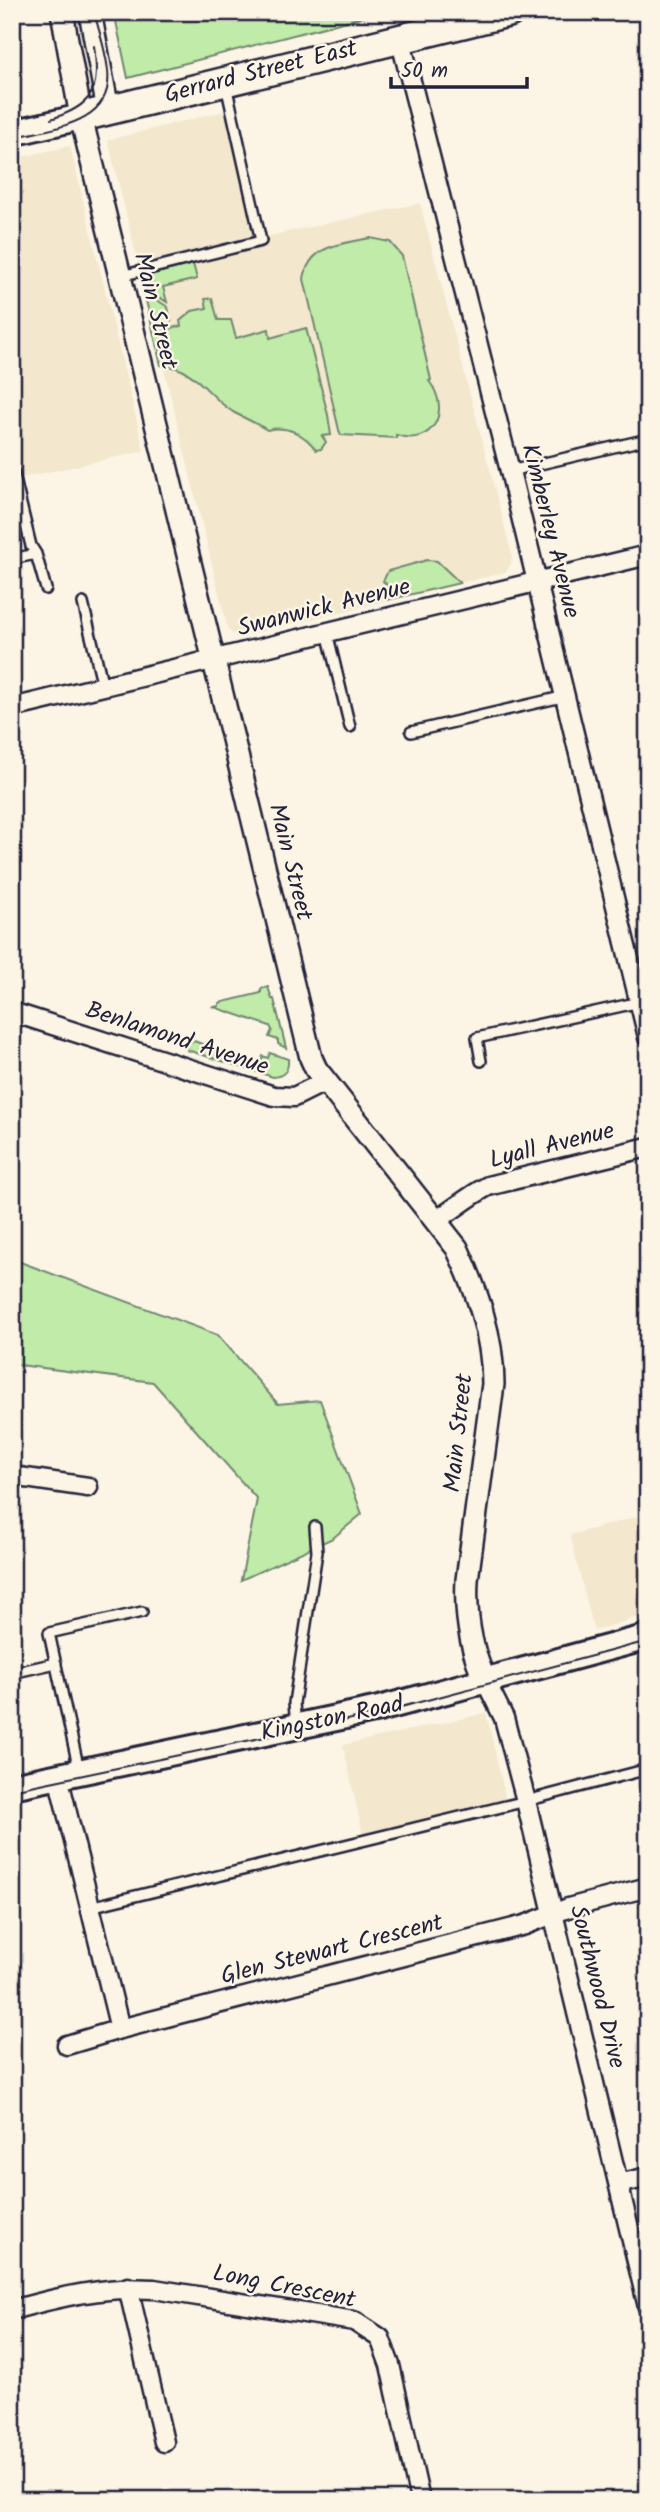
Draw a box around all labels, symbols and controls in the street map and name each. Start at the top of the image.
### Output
street label: Gerrard Street East [160,29,362,115]
scale bar [391,46,527,90]
text: 50 m [401,55,448,88]
street label: Main Street [122,248,189,374]
street label: Kimberley Avenue [509,440,591,623]
street label: Swanwick Avenue [233,568,415,648]
street label: Main Street [257,799,324,925]
street label: Benlamond Avenue [80,991,274,1087]
street label: Lyall Avenue [485,1112,619,1180]
street label: Main Street [433,1371,485,1494]
street label: Kingston Road [257,1685,408,1753]
street label: Southwood Drive [558,1901,636,2073]
street label: Glen Stewart Crescent [217,1903,448,1996]
street label: Long Crescent [209,2254,359,2320]

